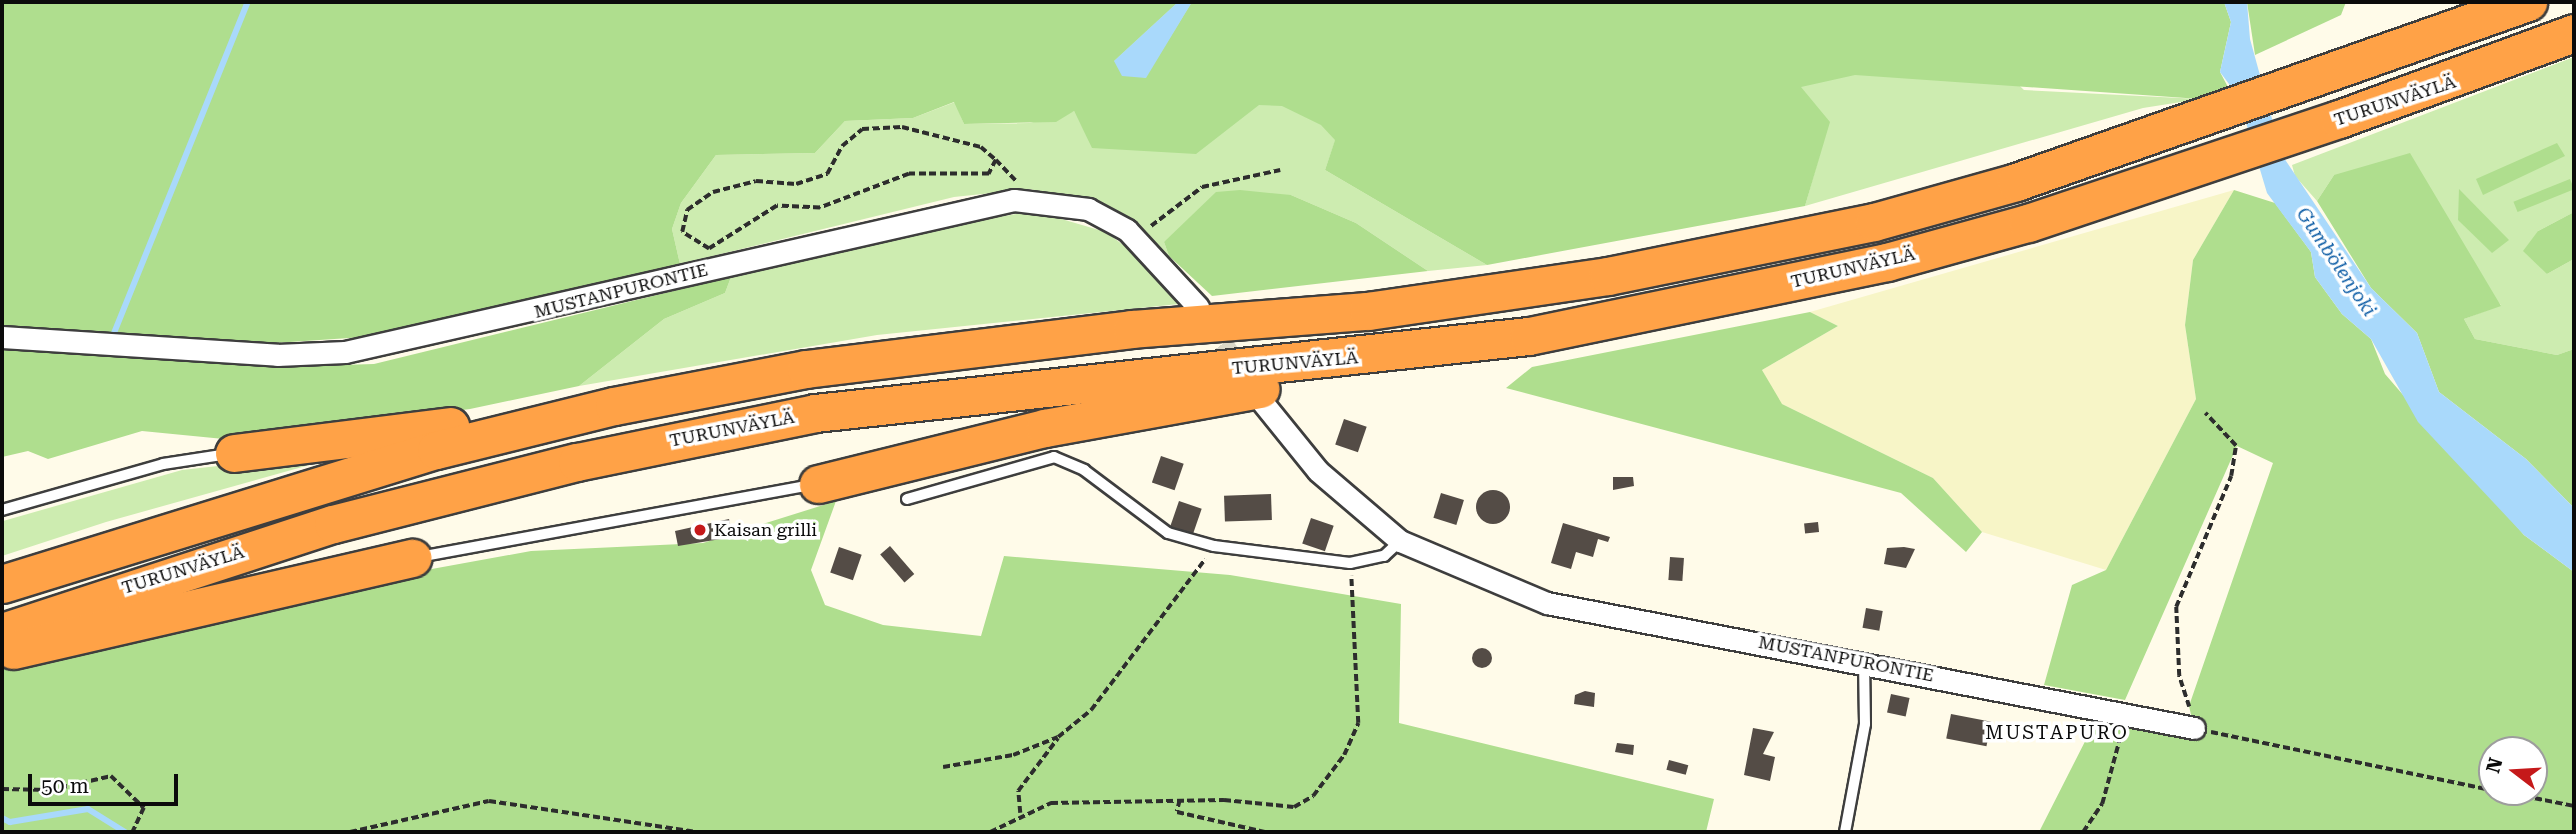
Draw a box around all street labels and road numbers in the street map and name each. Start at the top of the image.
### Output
street label: TURUNVÄYLÄ [2331,71,2459,131]
street label: TURUNVÄYLÄ [1789,243,1917,293]
street label: MUSTANPURONTIE [532,259,710,323]
street label: TURUNVÄYLÄ [1231,347,1359,379]
street label: TURUNVÄYLÄ [668,406,796,452]
street label: TURUNVÄYLÄ [119,541,247,599]
street label: MUSTANPURONTIE [1756,631,1936,687]

